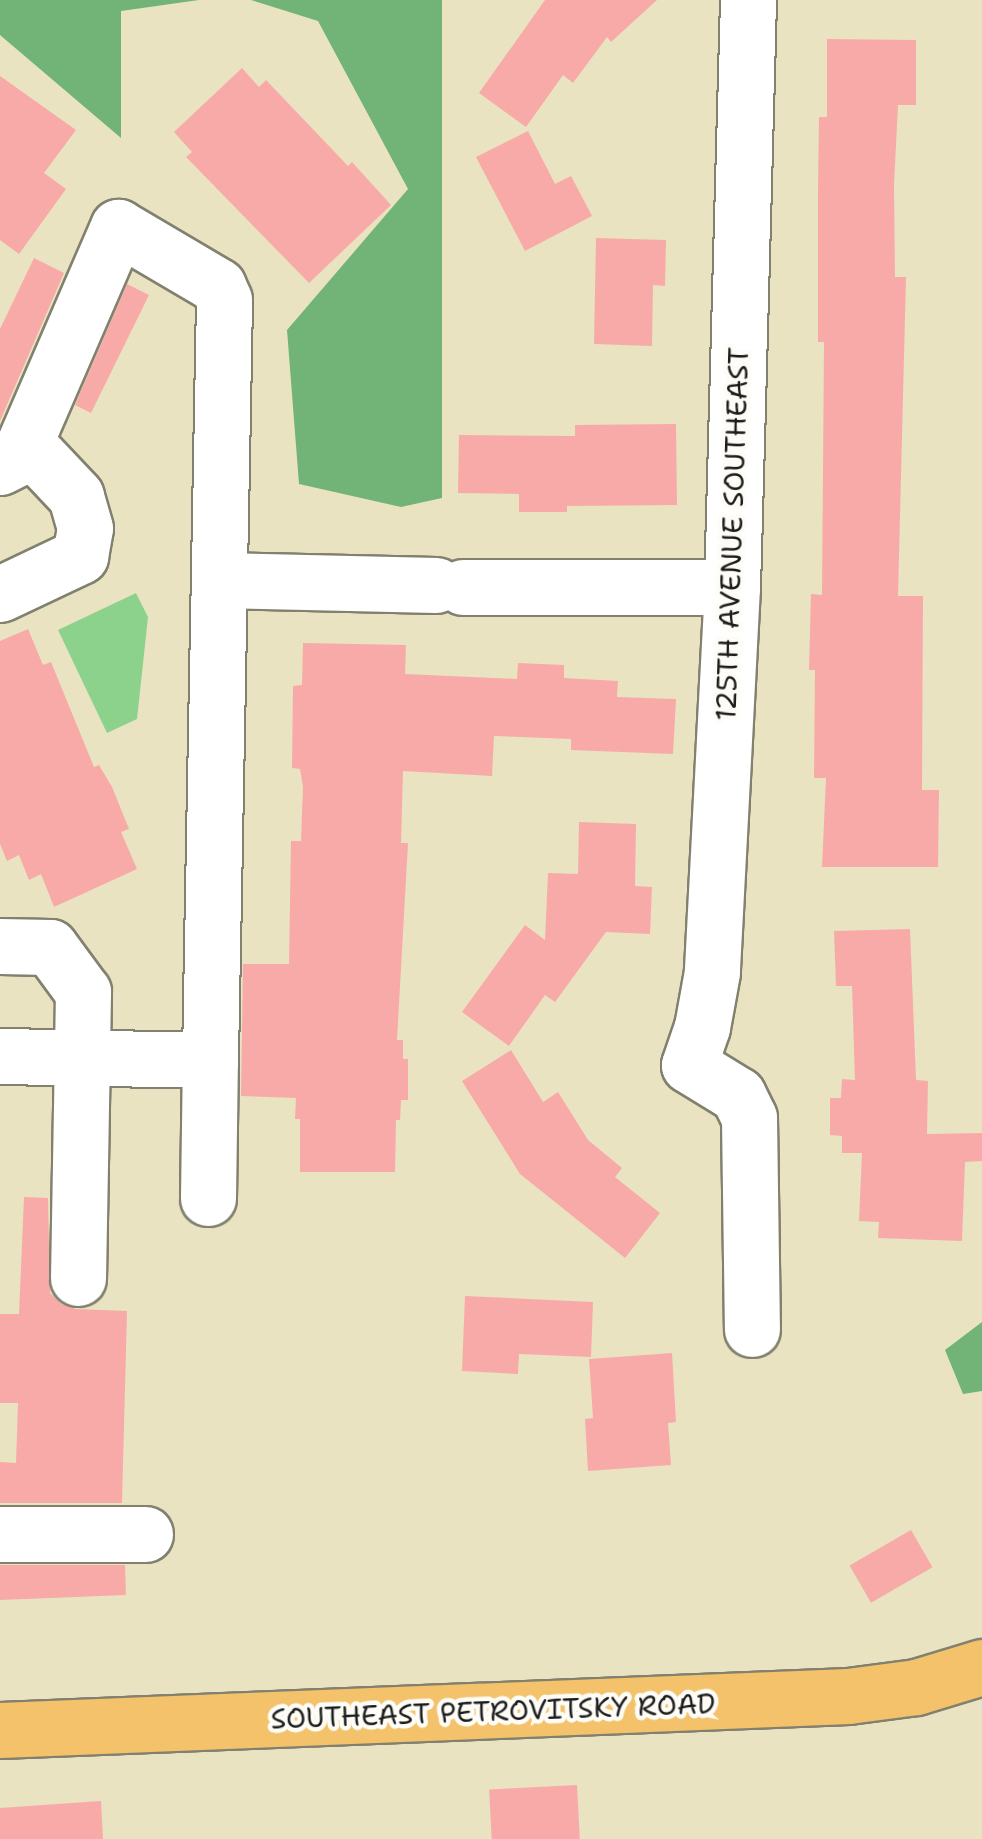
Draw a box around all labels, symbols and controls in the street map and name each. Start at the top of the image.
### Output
street label: 125TH AVENUE SOUTHEAST [709,347,755,721]
street label: SOUTHEAST PETROVITSKY ROAD [270,1686,716,1736]

